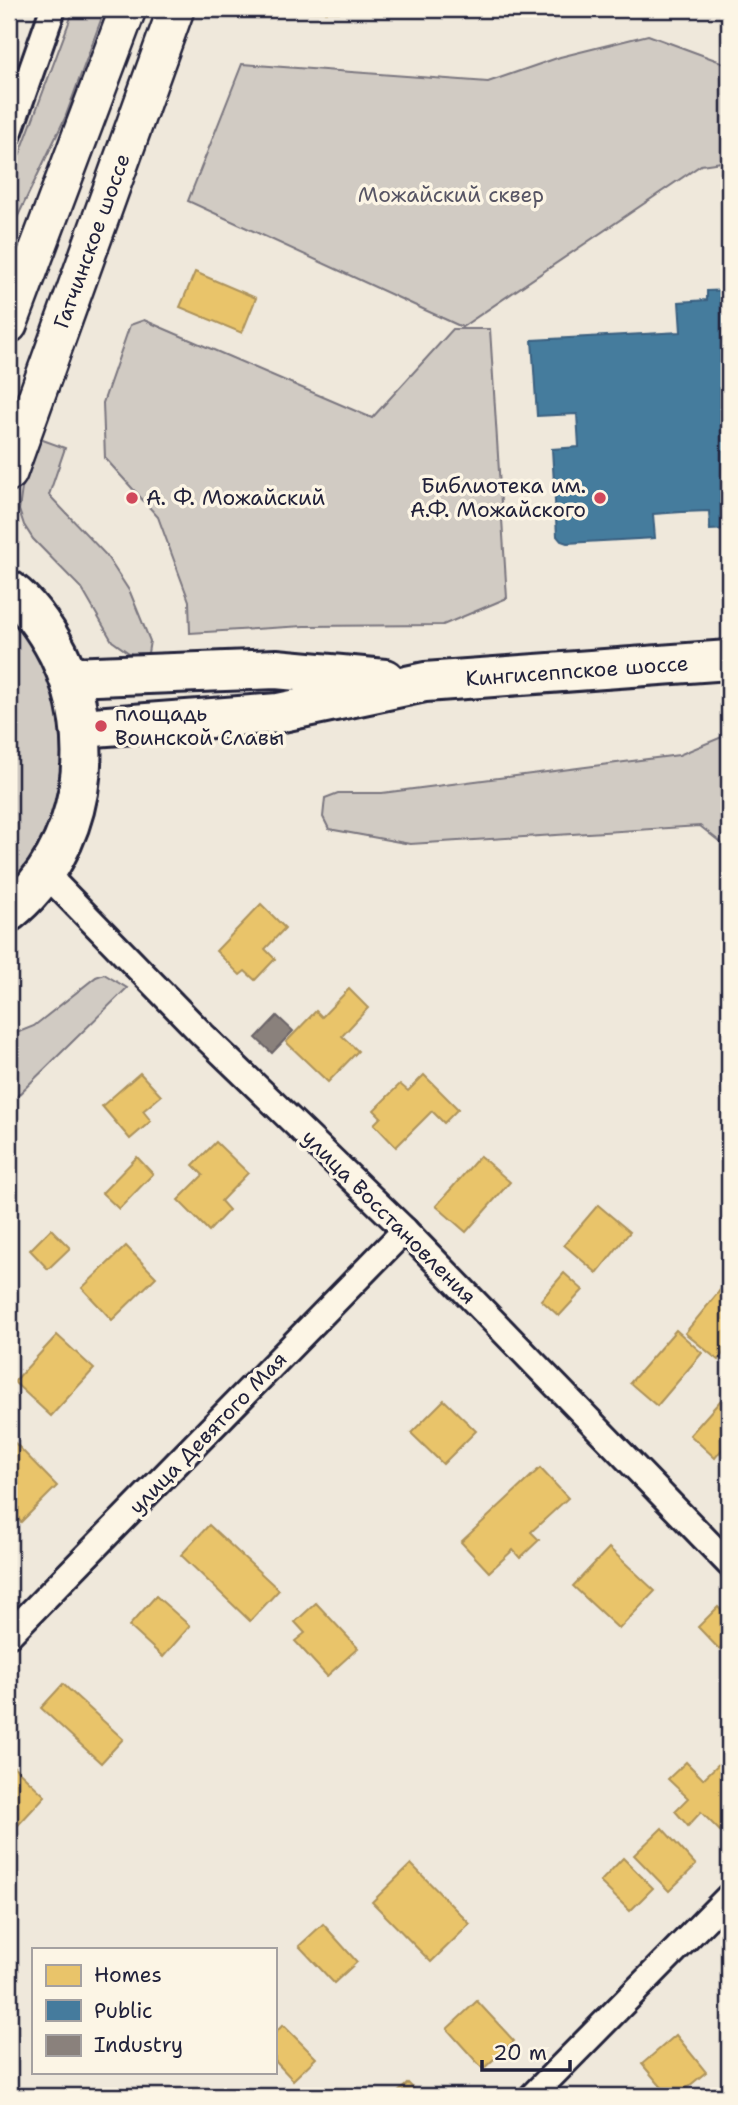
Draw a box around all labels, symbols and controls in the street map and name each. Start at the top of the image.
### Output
street label: Гатчинское шоссе [47,150,137,332]
park label: Можайский сквер [358,181,544,209]
place label: Библиотека им. А.Ф. Можайского [410,472,586,524]
place label: А. Ф. Можайский [146,484,326,512]
marker: А. Ф. Можайский [124,490,140,506]
marker: Библиотека им. А.Ф. Можайского [592,490,608,506]
street label: Кингисеппское шоссе [465,649,689,693]
place label: площадь Воинской Славы [115,700,284,752]
marker: площадь Воинской Славы [93,718,109,734]
street label: улица Восстановления [296,1124,482,1310]
street label: улица Девятого Мая [123,1346,293,1520]
legend [32,1948,276,2074]
text: Homes [94,1961,162,1989]
text: Public [94,1997,153,2025]
scale bar [482,2028,570,2072]
text: Industry [94,2031,183,2059]
text: 20 m [493,2039,547,2067]

